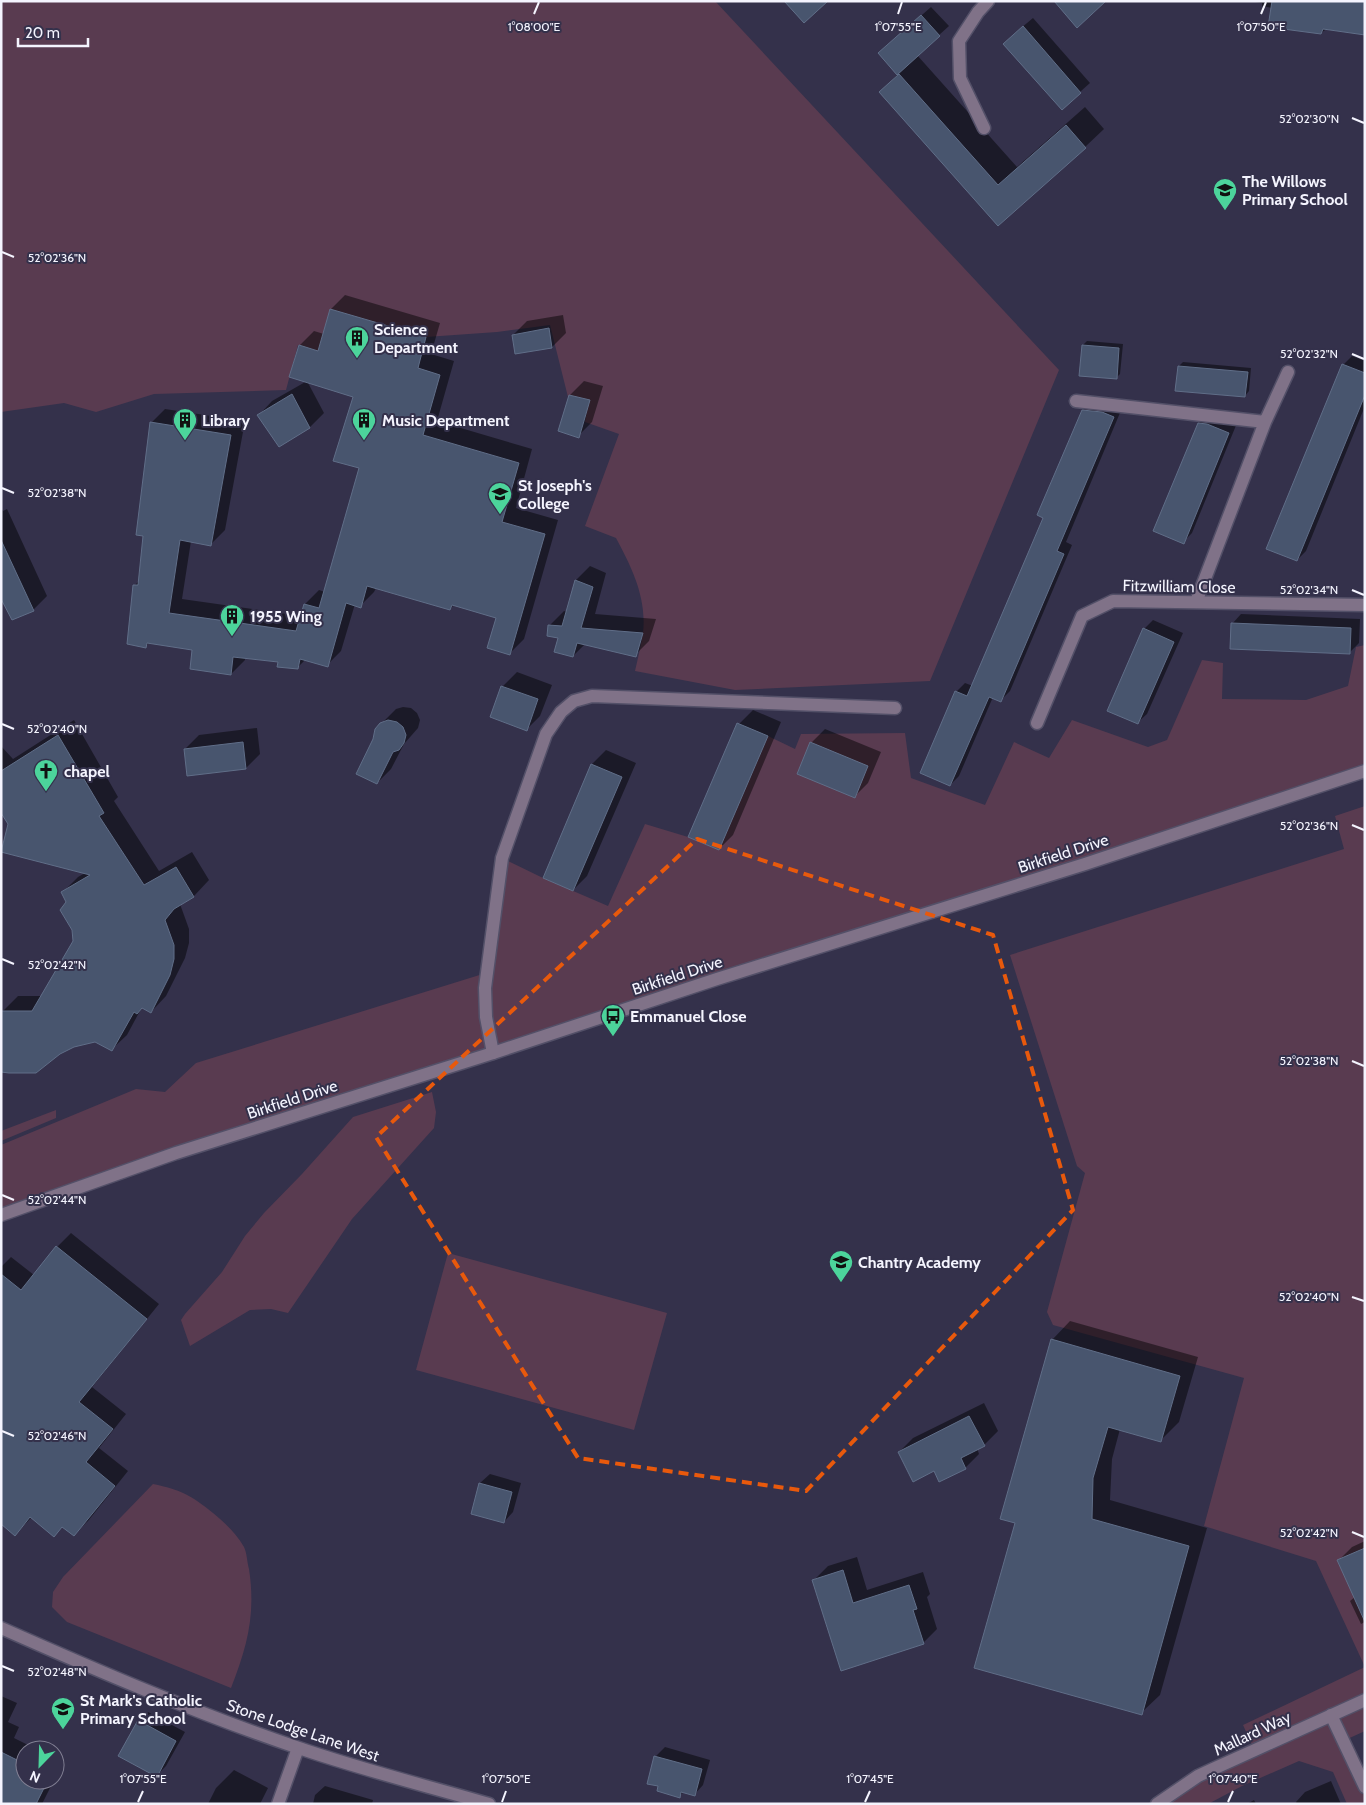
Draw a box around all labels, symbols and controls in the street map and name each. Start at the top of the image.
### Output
scale bar [18,15,88,47]
text: 1°08'00"E [508,19,561,34]
text: 1°07'55"E [874,19,922,34]
text: 1°07'50"E [1236,19,1286,34]
text: 20 m [25,24,60,42]
text: 52°02'30"N [1279,111,1339,126]
place label: The Willows Primary School [1242,172,1348,209]
school or university icon: The Willows Primary School [1212,177,1238,211]
text: 52°02'36"N [28,250,86,265]
place label: Science Department [374,320,458,357]
building icon: Science Department [344,325,370,359]
text: 52°02'32"N [1280,346,1338,361]
building icon: Library [172,407,198,441]
building icon: Music Department [351,407,377,441]
place label: Library [202,411,250,430]
place label: Music Department [382,411,510,430]
place label: St Joseph's College [518,476,592,513]
school or university icon: St Joseph's College [487,481,513,515]
text: 52°02'38"N [27,485,87,500]
street label: Fitzwilliam Close [1122,576,1236,597]
text: 52°02'34"N [1280,582,1338,597]
building icon: 1955 Wing [219,603,245,637]
place label: 1955 Wing [250,607,322,626]
text: 52°02'40"N [27,721,87,736]
church icon: chapel [33,758,59,792]
place label: chapel [64,762,110,781]
text: 52°02'36"N [1280,818,1338,833]
street label: Birkfield Drive [1016,830,1111,877]
street label: Birkfield Drive [630,952,725,999]
text: 52°02'42"N [28,957,86,972]
bus stop icon: Emmanuel Close [600,1003,626,1037]
place label: Emmanuel Close [630,1007,746,1026]
text: 52°02'38"N [1279,1053,1339,1068]
street label: Birkfield Drive [245,1076,340,1123]
text: 52°02'44"N [28,1192,86,1207]
school or university icon: Chantry Academy [828,1249,854,1283]
place label: Chantry Academy [858,1253,981,1272]
text: 52°02'40"N [1279,1289,1339,1304]
text: 52°02'46"N [28,1428,86,1443]
text: 52°02'42"N [1280,1525,1338,1540]
text: 52°02'48"N [27,1664,87,1679]
place label: St Mark's Catholic Primary School [80,1691,202,1728]
street label: Stone Lodge Lane West [224,1695,382,1766]
school or university icon: St Mark's Catholic Primary School [50,1696,76,1730]
street label: Mallard Way [1211,1707,1294,1760]
north arrow [15,1740,65,1790]
text: N [27,1767,43,1787]
text: 1°07'55"E [119,1771,167,1786]
text: 1°07'50"E [481,1771,531,1786]
text: 1°07'45"E [846,1771,894,1786]
text: 1°07'40"E [1208,1771,1258,1786]

